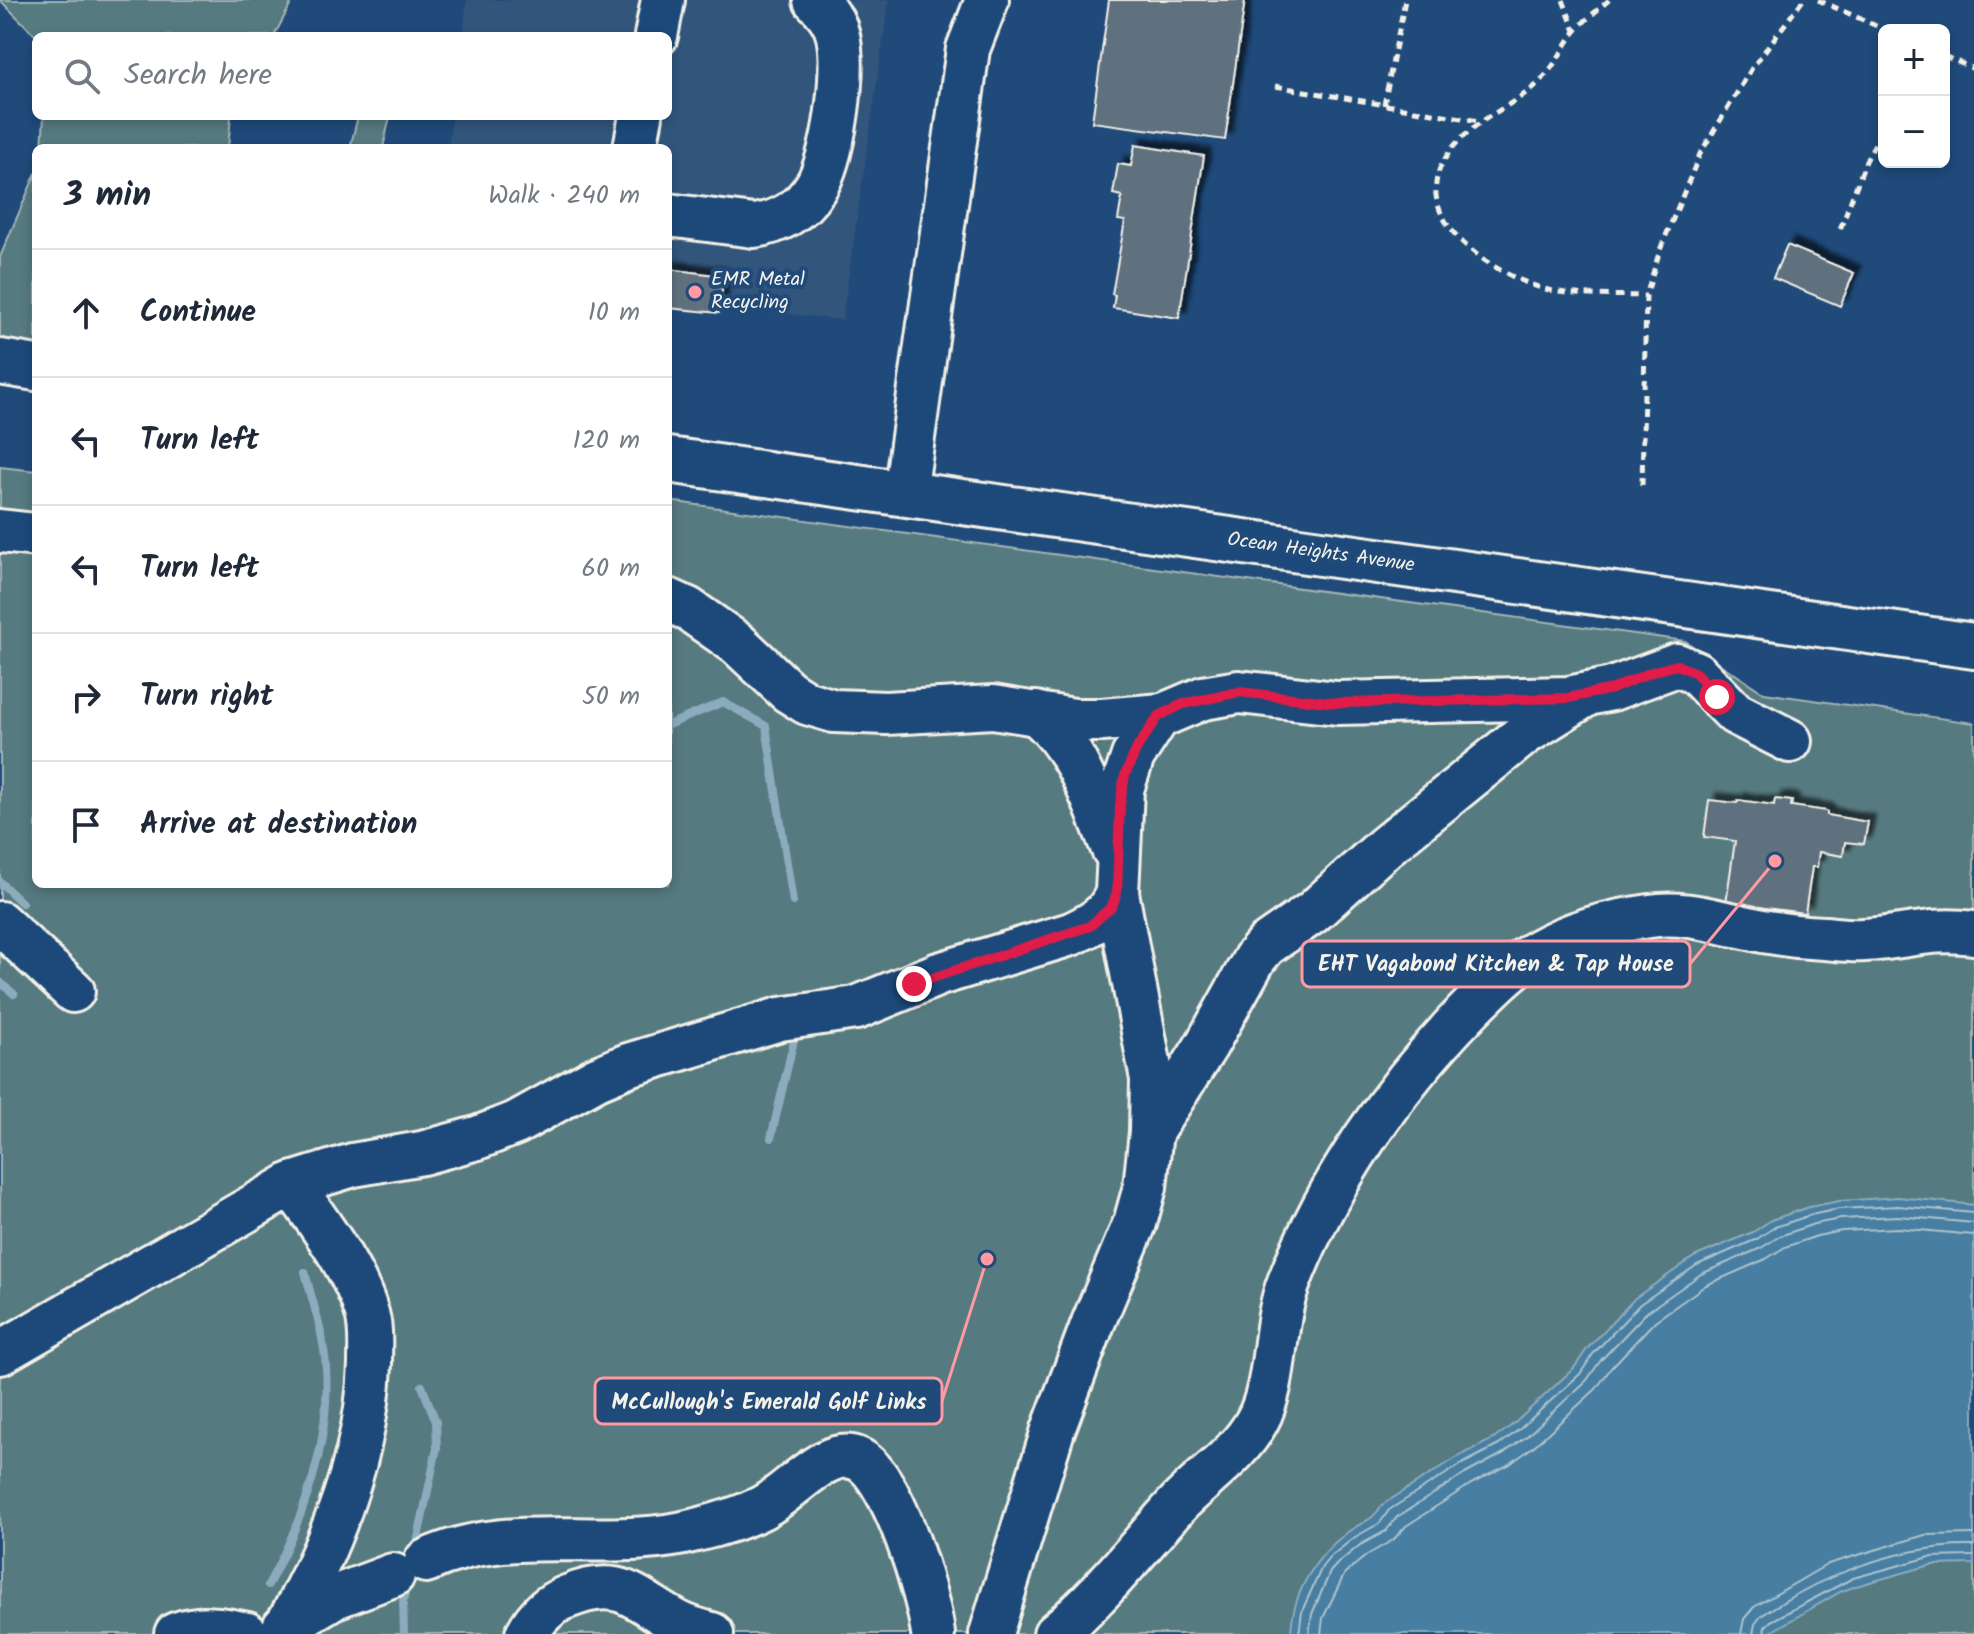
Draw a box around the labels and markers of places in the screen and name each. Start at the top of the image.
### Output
place label: EMR Metal Recycling [711,264,805,319]
marker: EMR Metal Recycling [686,283,704,301]
callout: EHT Vagabond Kitchen & Tap House [1302,941,1690,987]
callout: McCullough's Emerald Golf Links [595,1378,942,1424]

